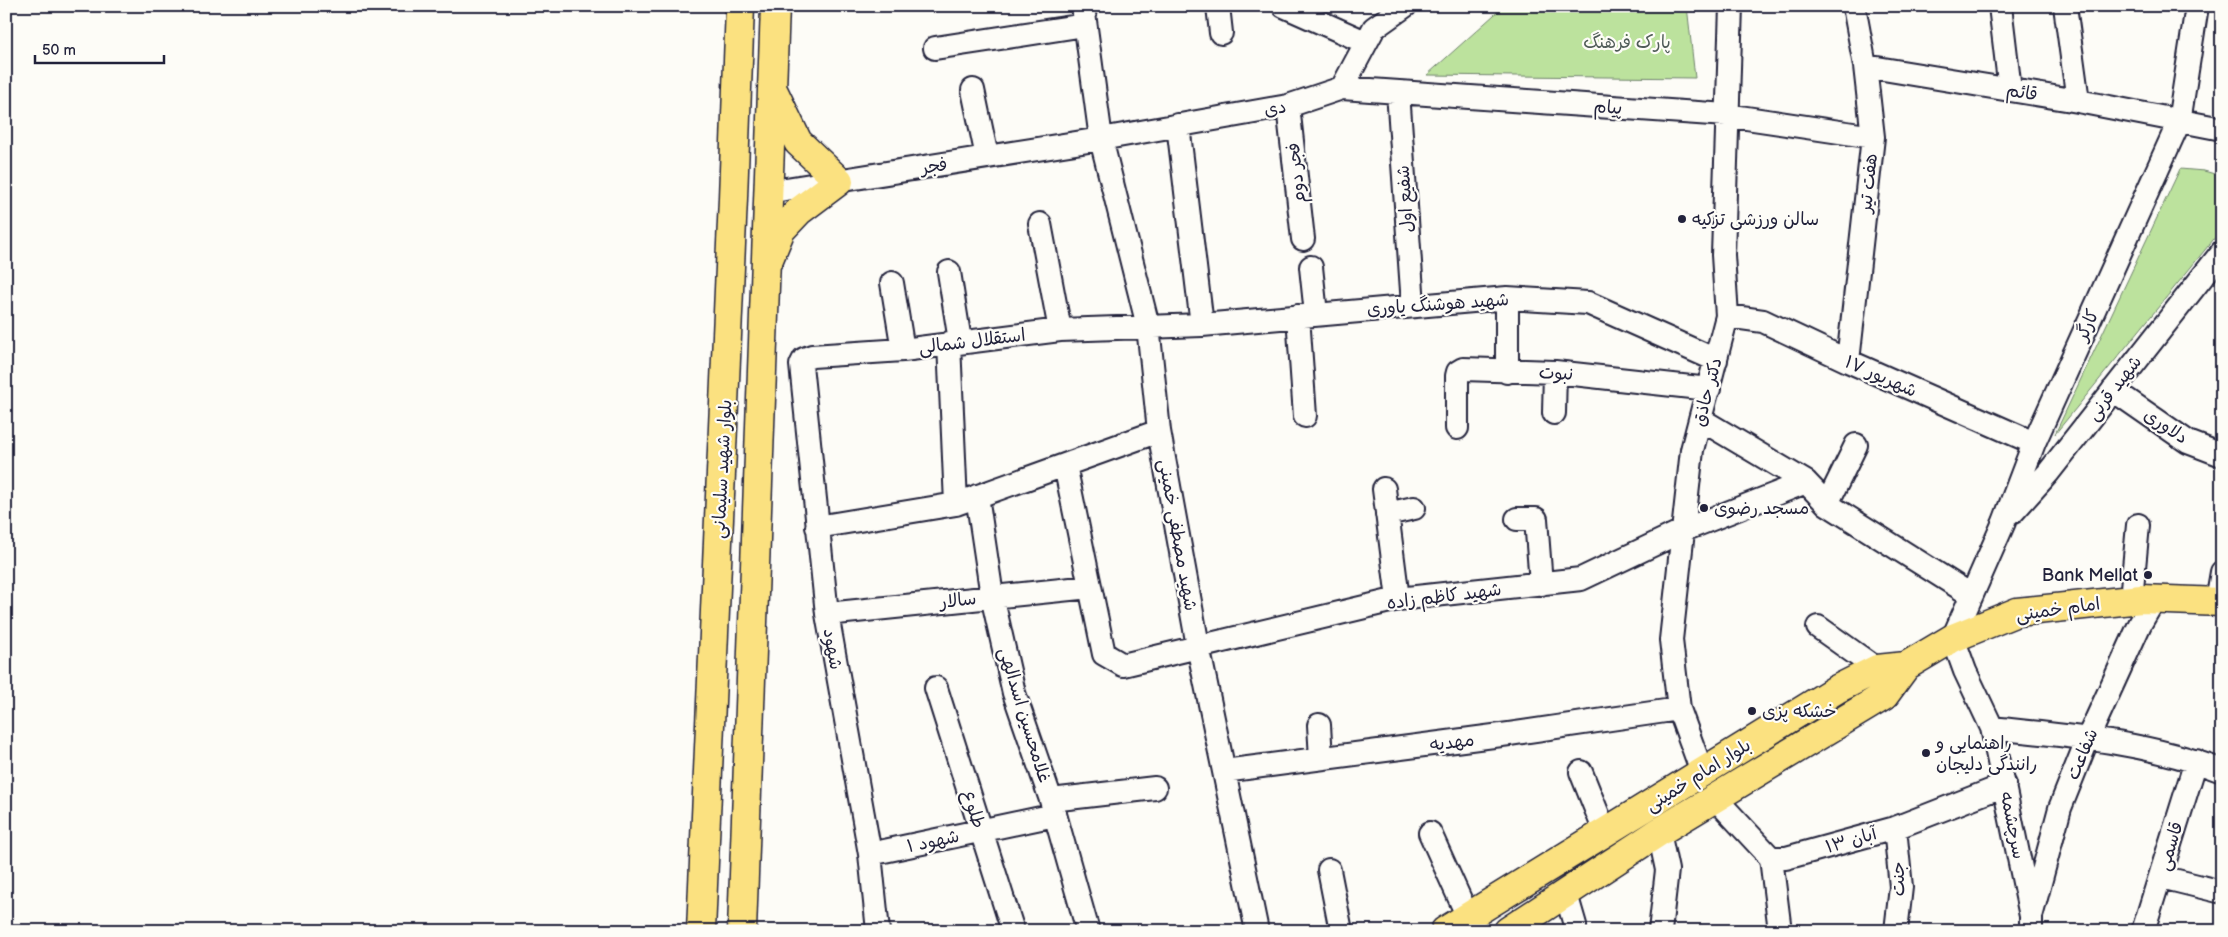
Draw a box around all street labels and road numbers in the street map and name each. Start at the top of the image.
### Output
street label: قائم [2004,80,2039,108]
street label: دی [1262,96,1288,121]
street label: پیام [1593,96,1623,122]
street label: فجر دوم [1283,141,1313,204]
street label: هفت تیر [1855,152,1882,216]
street label: فجر [917,154,949,179]
street label: شفیع اول [1393,164,1420,233]
street label: شهید هوشنگ یاوری [1366,289,1510,320]
street label: کارگر [2070,306,2104,346]
street label: استقلال شمالی [917,325,1027,358]
street label: ۱۷ شهریور [1842,351,1920,402]
street label: شهید قرنی [2083,352,2146,425]
street label: دکتر حاذق [1688,356,1727,429]
street label: نبوت [1538,362,1574,385]
street label: بلوار شهید سلیمانی [708,399,737,539]
street label: دلاوری [2140,404,2192,448]
street label: شهید مصطفی خمینی [1154,458,1201,613]
street label: شهید کاظم زاده [1385,579,1503,617]
street label: سالار [937,588,977,613]
street label: امام خمینی [2015,593,2102,629]
street label: شهود [818,627,846,672]
street label: غلامحسین اسدالهی [994,645,1055,785]
street label: شفاعت [2062,726,2103,783]
street label: مهدیه [1429,729,1476,756]
street label: بلوار امام خمینی [1642,735,1756,819]
street label: طلوع [957,788,989,831]
street label: سرچشمه [1995,789,2029,861]
street label: قاسمی [2153,819,2188,873]
street label: ۱۳ آبان [1823,823,1881,858]
street label: شهود ۱ [905,826,961,858]
street label: جنت [1888,861,1909,897]

